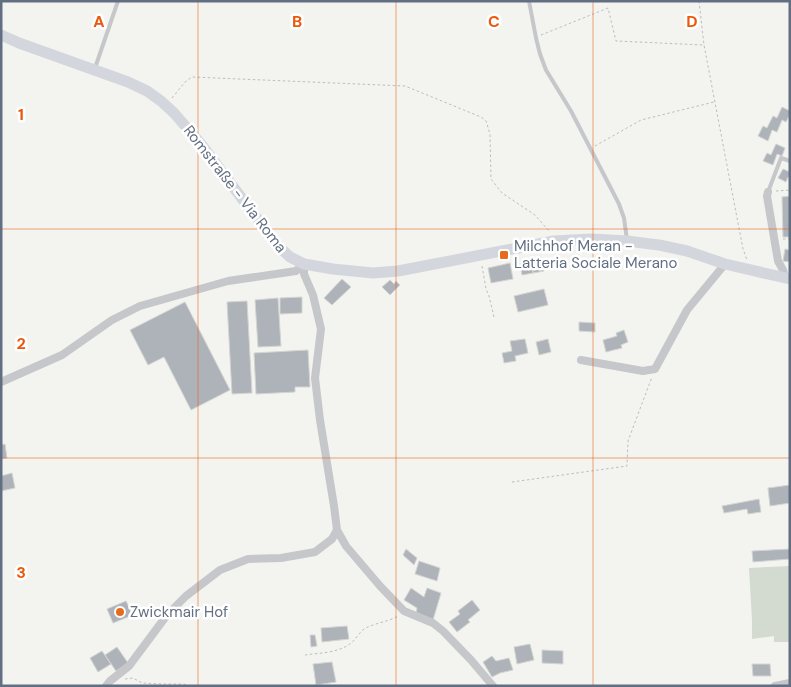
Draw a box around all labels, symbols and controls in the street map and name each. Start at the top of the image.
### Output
text: A [93,11,105,32]
text: B [292,11,302,32]
text: C [488,11,500,32]
text: D [686,11,698,32]
text: 1 [18,104,24,125]
street label: Romstraße - Via Roma [179,121,291,257]
place label: Milchhof Meran - Latteria Sociale Merano [514,236,677,273]
marker: Milchhof Meran - Latteria Sociale Merano [498,249,510,261]
text: 2 [16,333,26,354]
text: 3 [16,562,26,583]
place label: Zwickmair Hof [130,602,228,622]
marker: Zwickmair Hof [114,606,126,618]

